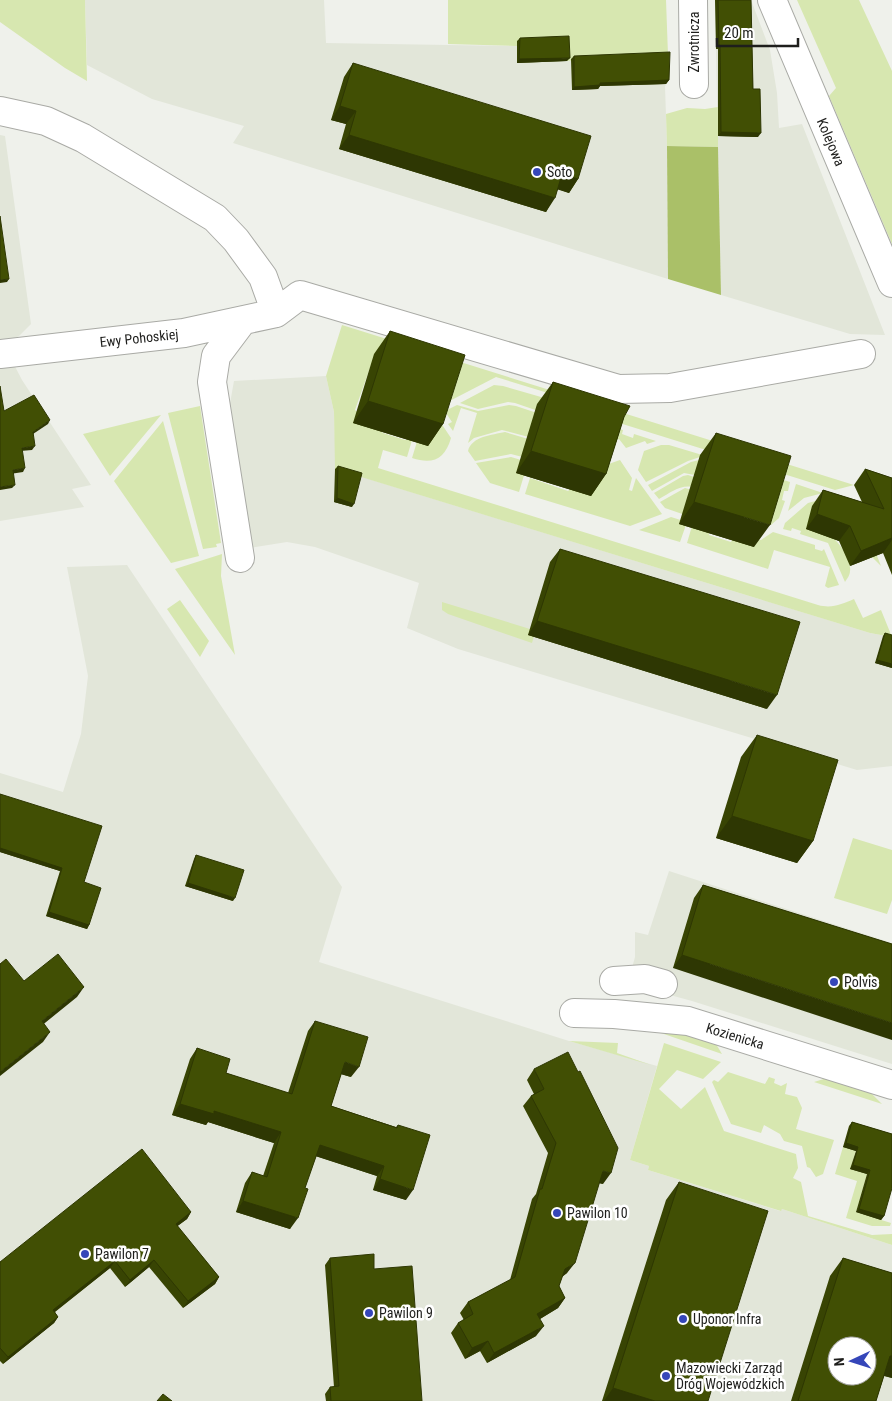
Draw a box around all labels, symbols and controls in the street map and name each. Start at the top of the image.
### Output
street label: Zwrotnicza [686,12,702,72]
scale bar [717,15,798,47]
text: 20 m [724,24,754,42]
street label: Kolejowa [814,116,848,168]
place label: Soto [547,164,572,180]
marker: Soto [531,166,543,178]
street label: Ewy Pohoskiej [99,326,179,350]
place label: Polvis [844,974,878,990]
marker: Polvis [828,976,840,988]
street label: Kozienicka [704,1020,766,1052]
place label: Pawilon 10 [567,1205,628,1221]
marker: Pawilon 10 [551,1207,563,1219]
place label: Pawilon 7 [95,1246,149,1262]
marker: Pawilon 7 [79,1248,91,1260]
place label: Pawilon 9 [379,1305,433,1321]
marker: Pawilon 9 [363,1307,375,1319]
place label: Uponor Infra [693,1311,762,1327]
marker: Uponor Infra [677,1313,689,1325]
north arrow [827,1336,877,1386]
text: N [831,1357,847,1367]
place label: Mazowiecki Zarząd Dróg Wojewódzkich [676,1360,784,1392]
marker: Mazowiecki Zarząd Dróg Wojewódzkich [660,1370,672,1382]

